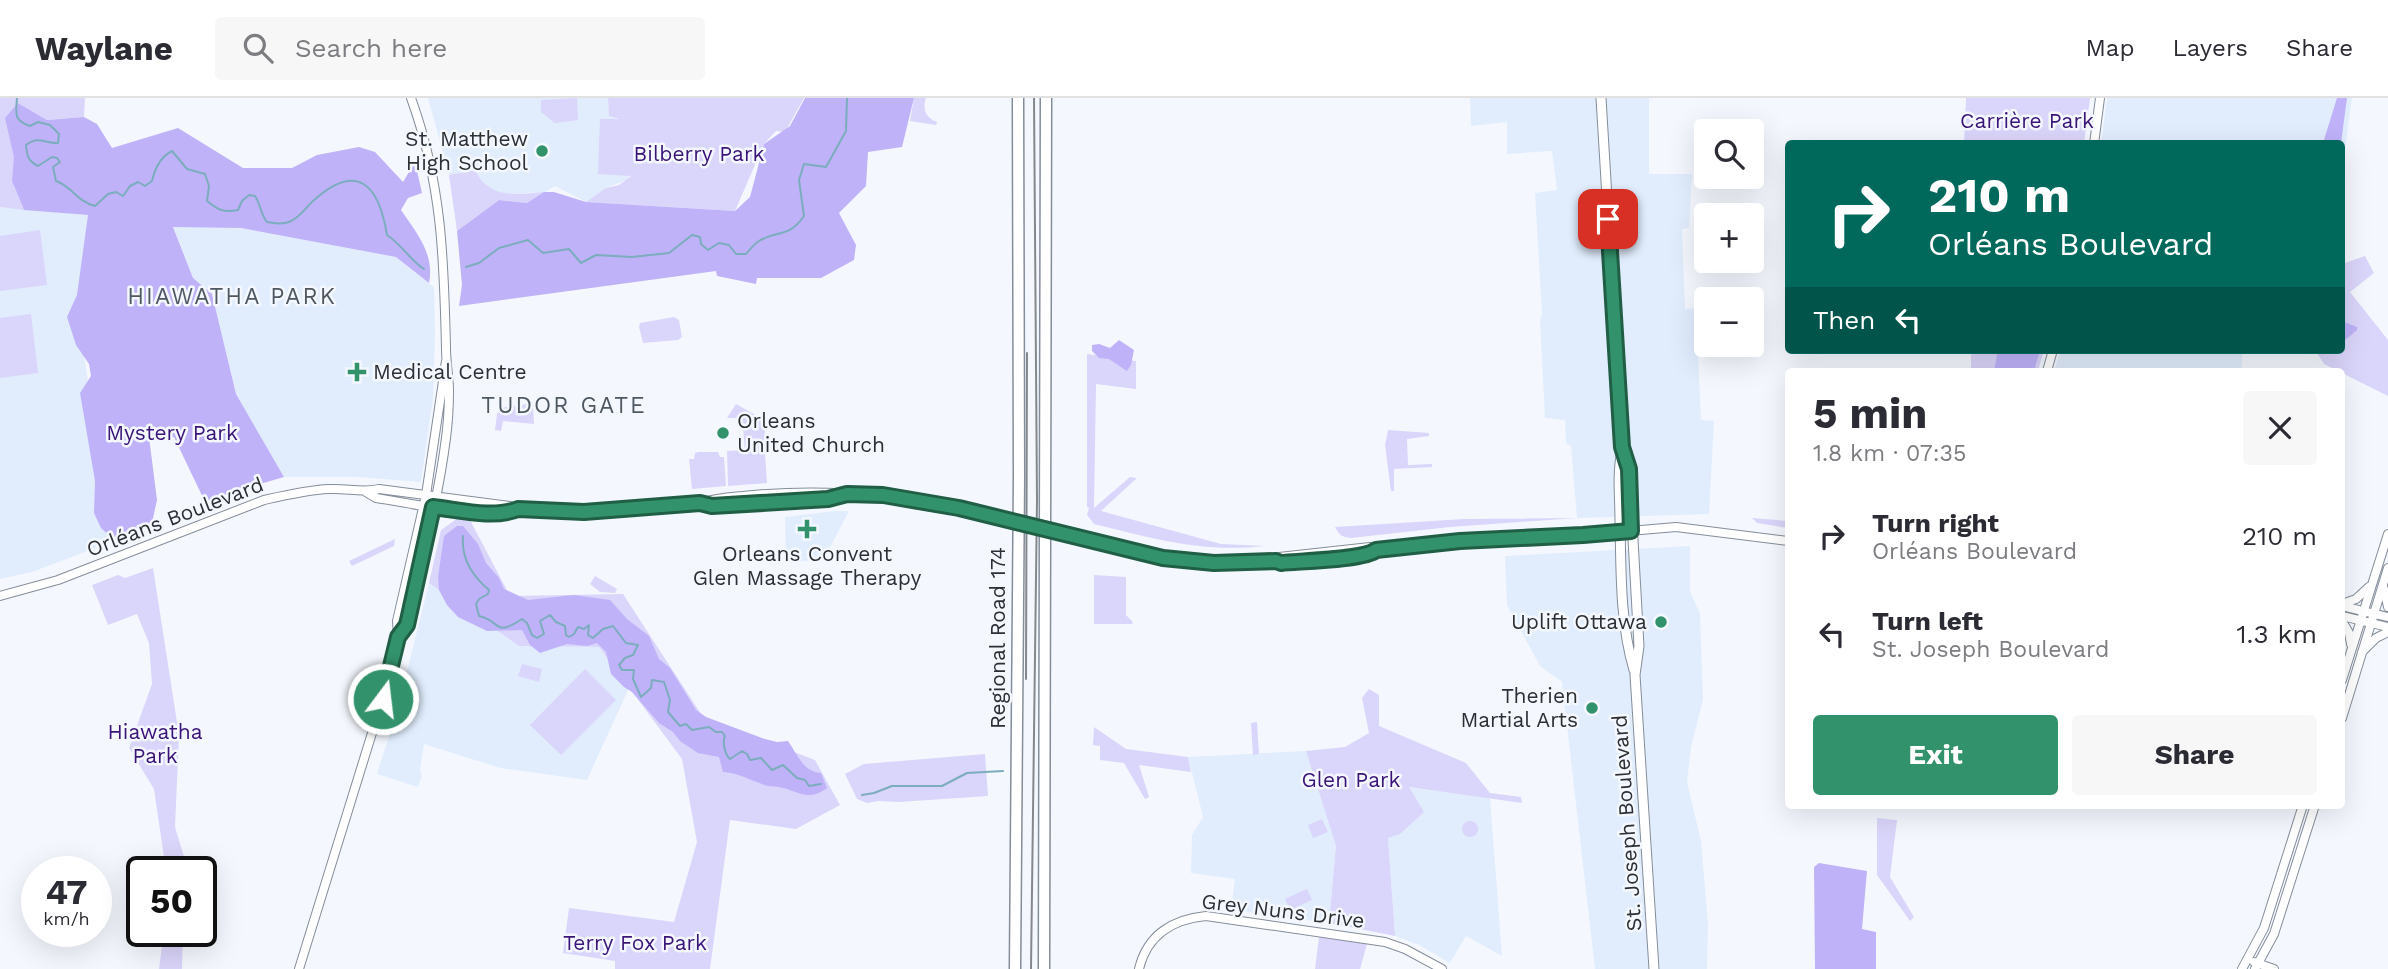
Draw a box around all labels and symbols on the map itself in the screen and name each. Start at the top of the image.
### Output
park label: Carrière Park [1960,108,2094,133]
place label: St. Matthew High School [405,126,529,175]
park label: Bilberry Park [634,141,764,166]
marker: St. Matthew High School [534,143,550,159]
pin [1578,189,1638,249]
district label: HIAWATHA PARK [127,283,337,310]
place label: Medical Centre [373,359,527,384]
marker: Medical Centre [347,362,367,382]
district label: TUDOR GATE [481,392,647,419]
place label: Orleans United Church [737,408,885,457]
park label: Mystery Park [106,420,238,445]
marker: Orleans United Church [715,425,731,441]
street label: Orléans Boulevard [83,471,267,562]
marker: Orleans Convent Glen Massage Therapy [797,519,817,539]
place label: Orleans Convent Glen Massage Therapy [693,541,922,590]
street label: Regional Road 174 [985,547,1010,729]
place label: Uplift Ottawa [1511,609,1647,634]
marker: Uplift Ottawa [1653,614,1669,630]
position arrow [346,662,420,736]
place label: Therien Martial Arts [1460,683,1578,732]
marker: Therien Martial Arts [1584,700,1600,716]
street label: St. Joseph Boulevard [1606,714,1647,932]
park label: Hiawatha Park [107,719,203,768]
park label: Glen Park [1301,767,1401,792]
speed limit sign: 50 [126,856,217,947]
street label: Grey Nuns Drive [1200,888,1366,933]
park label: Terry Fox Park [563,930,707,955]

